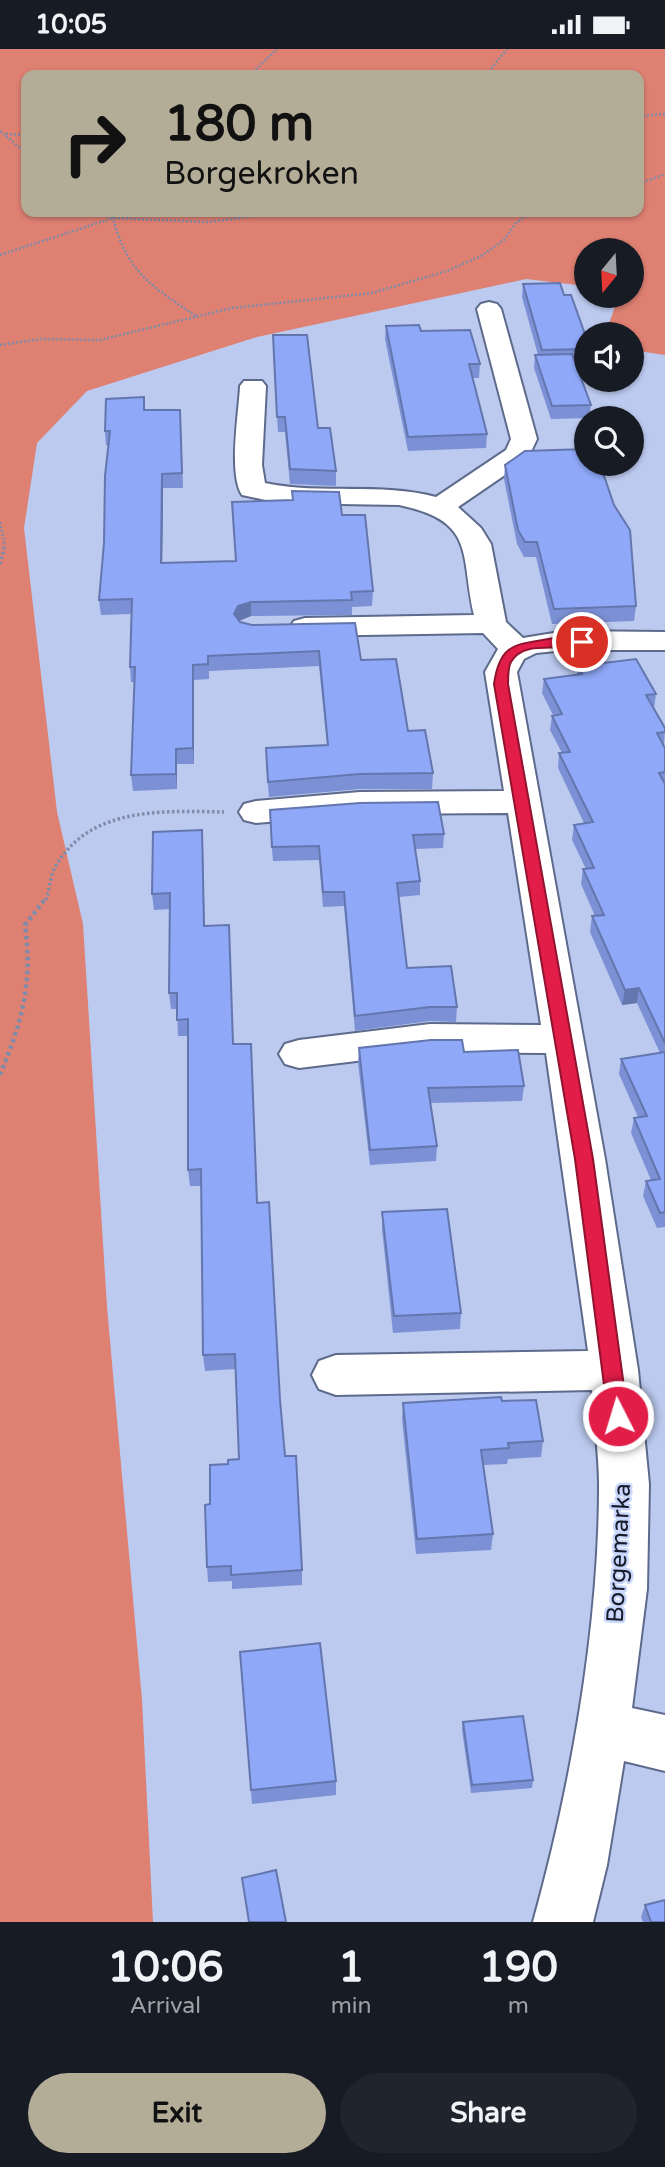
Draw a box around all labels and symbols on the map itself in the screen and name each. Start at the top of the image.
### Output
north arrow [574,238,644,308]
pin [552,612,612,672]
position arrow [581,1379,655,1453]
street label: Borgemarka [601,1482,637,1624]

